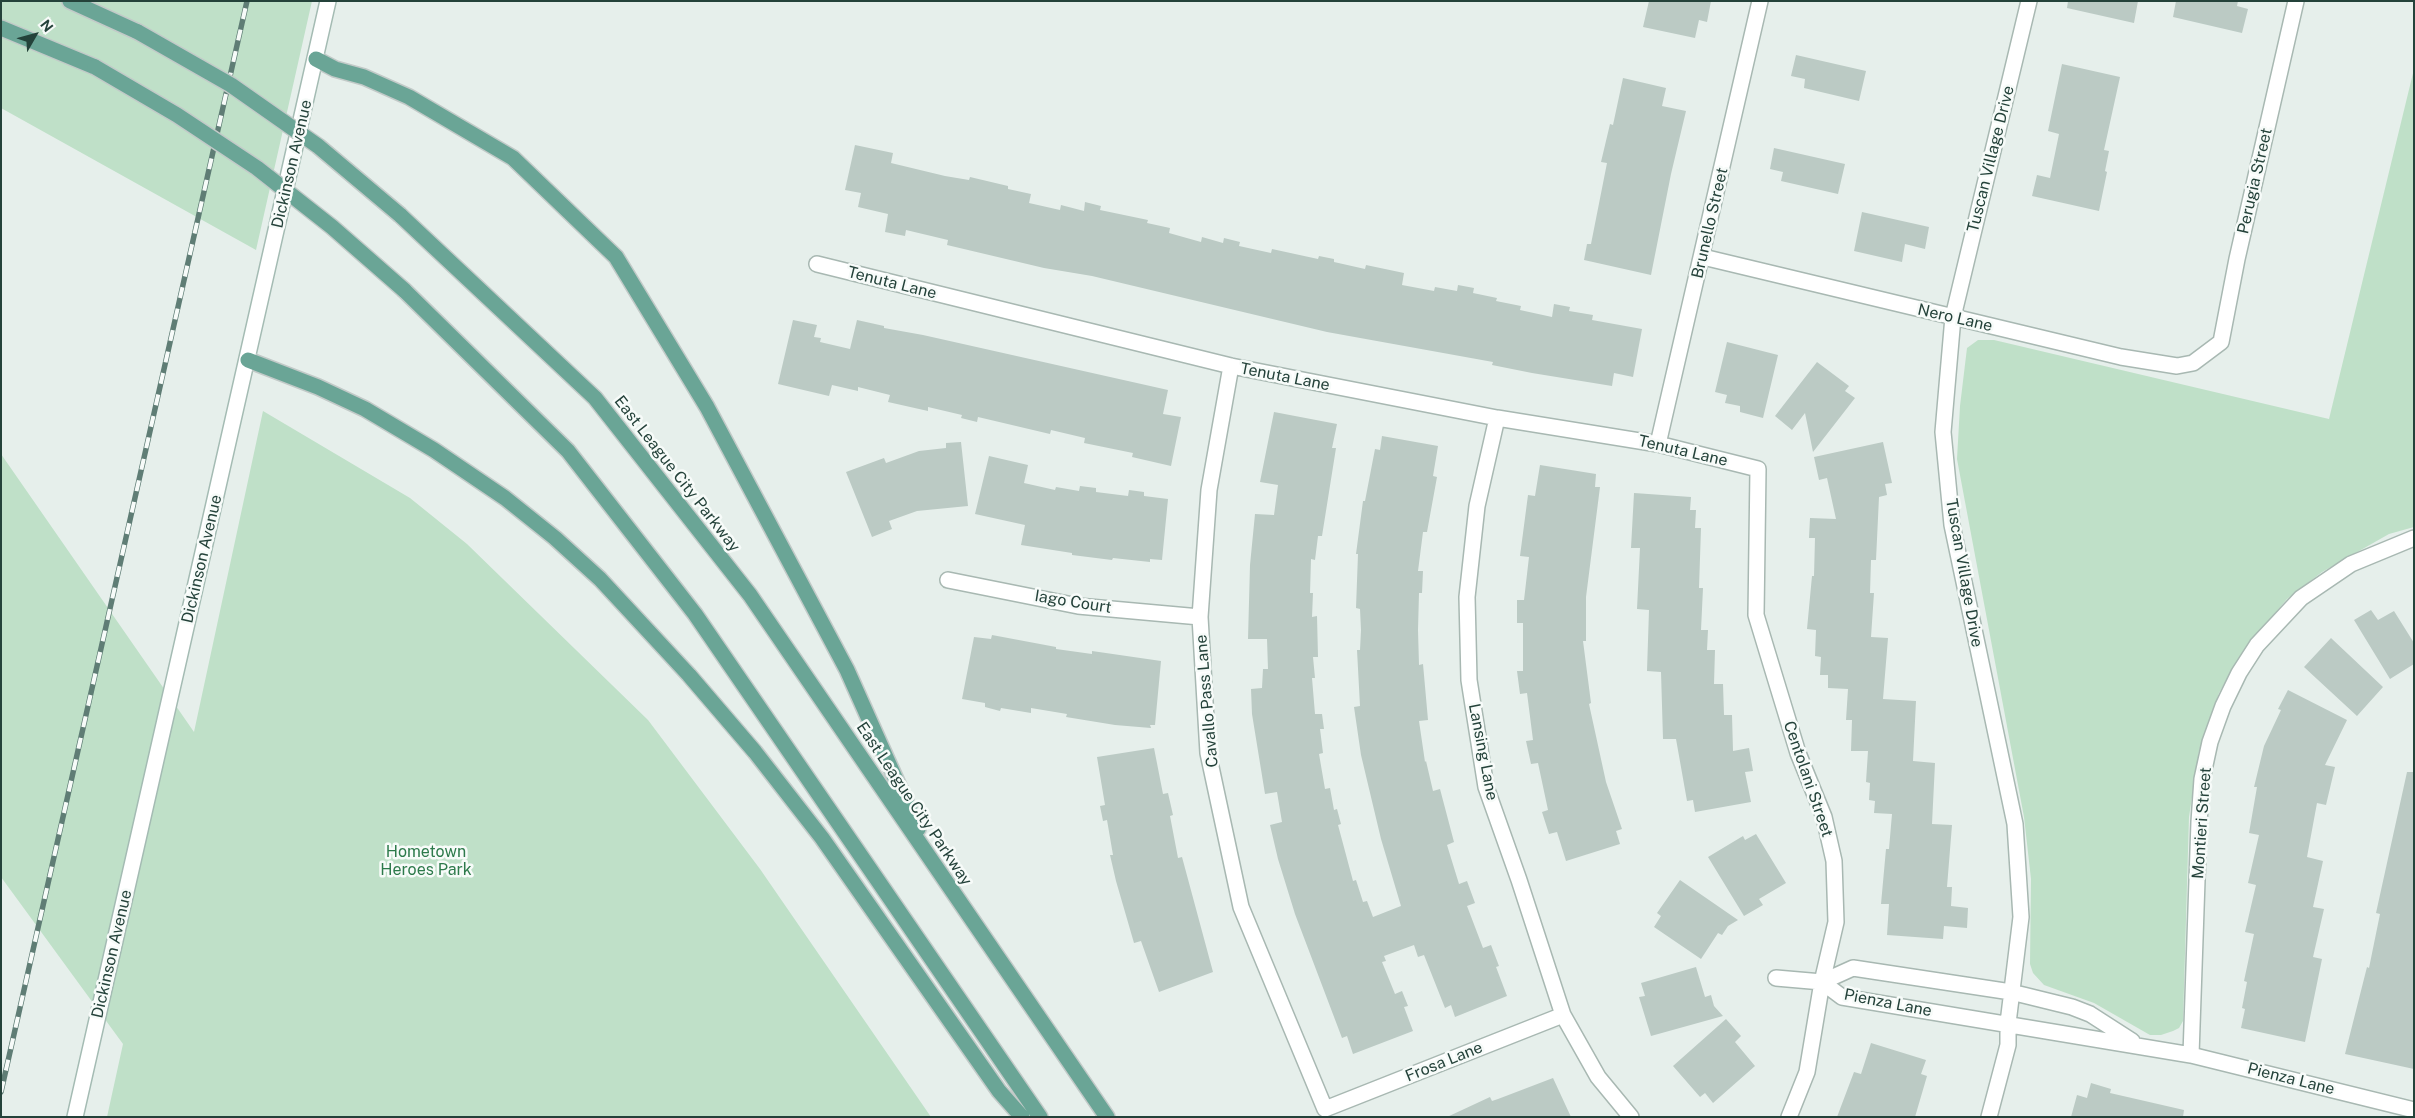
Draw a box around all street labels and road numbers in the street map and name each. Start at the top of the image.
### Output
street label: Tuscan Village Drive [1963,84,2019,234]
street label: Dickinson Avenue [268,98,316,230]
street label: Perugia Street [2233,126,2277,236]
street label: Brunello Street [1688,166,1732,280]
street label: Tenuta Lane [846,263,938,303]
street label: Nero Lane [1916,300,1994,336]
street label: Tenuta Lane [1239,359,1331,395]
street label: East League City Parkway [610,392,744,556]
street label: Tenuta Lane [1637,431,1729,471]
street label: Dickinson Avenue [178,493,226,625]
street label: Tuscan Village Drive [1941,497,1987,649]
street label: Iago Court [1033,586,1113,618]
street label: Cavallo Pass Lane [1192,634,1222,768]
street label: Lansing Lane [1464,702,1502,802]
street label: Centolani Street [1779,718,1837,840]
street label: East League City Parkway [852,719,976,889]
street label: Montieri Street [2189,766,2215,880]
street label: Dickinson Avenue [88,888,136,1020]
street label: Pienza Lane [1842,985,1934,1021]
street label: Frosa Lane [1403,1038,1485,1086]
street label: Pienza Lane [2245,1059,2337,1099]

